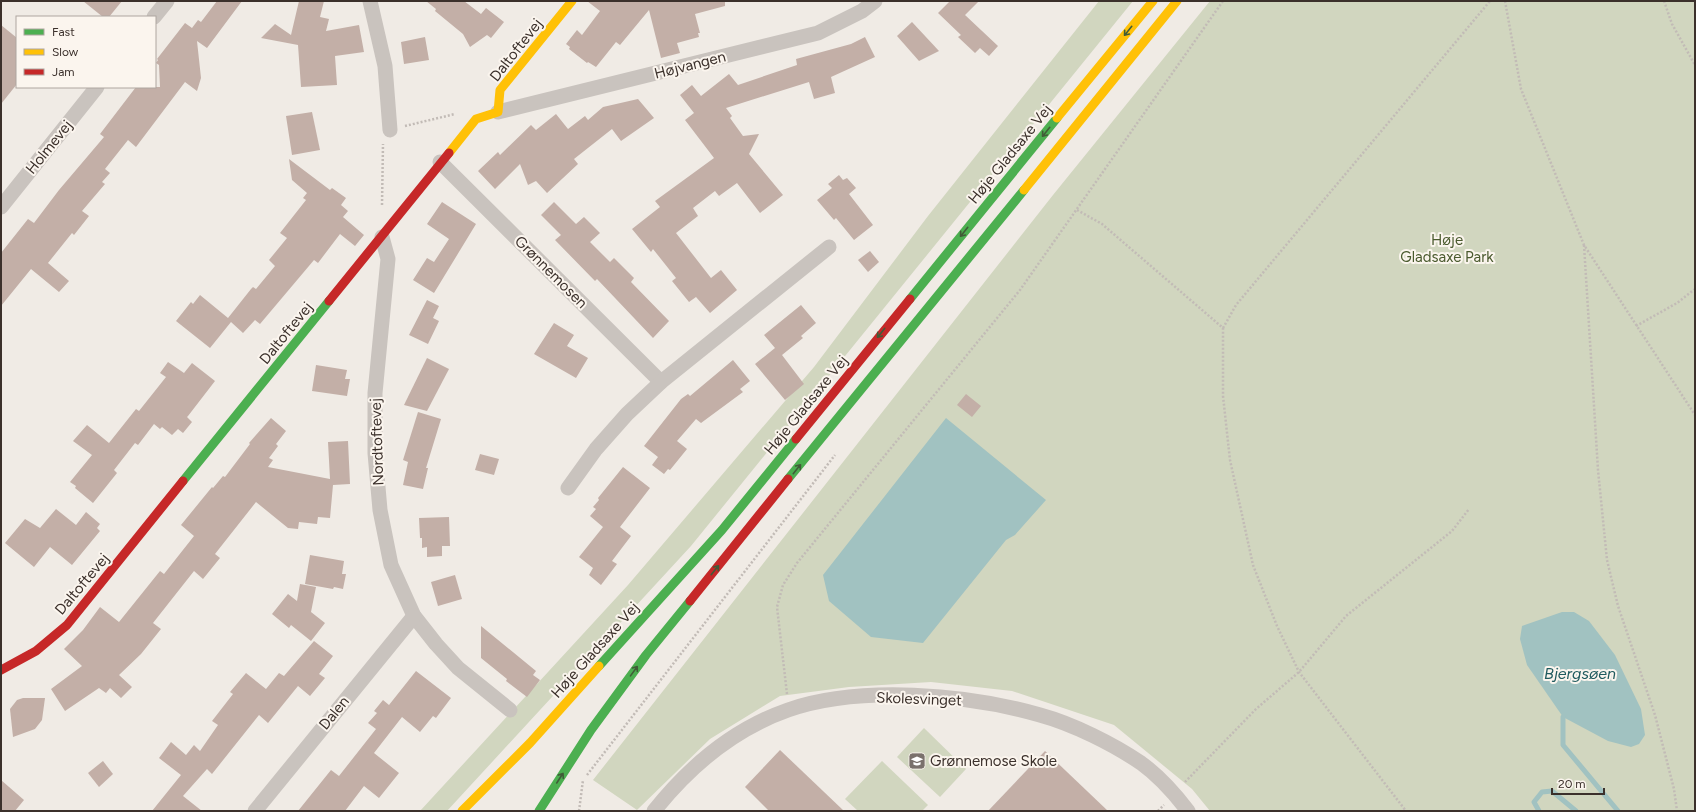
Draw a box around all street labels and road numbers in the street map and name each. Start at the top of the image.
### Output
street label: Daltoftevej [486,15,546,85]
street label: Højvangen [652,47,728,83]
street label: Høje Gladsaxe Vej [964,101,1056,207]
street label: Holmevej [22,117,76,177]
street label: Grønnemosen [511,232,591,312]
street label: Daltoftevej [256,298,316,368]
street label: Høje Gladsaxe Vej [760,352,852,458]
street label: Nordtoftevej [366,398,388,486]
street label: Daltoftevej [51,550,113,618]
street label: Høje Gladsaxe Vej [547,598,643,702]
street label: Skolesvinget [876,689,963,710]
street label: Dalen [315,693,353,733]

